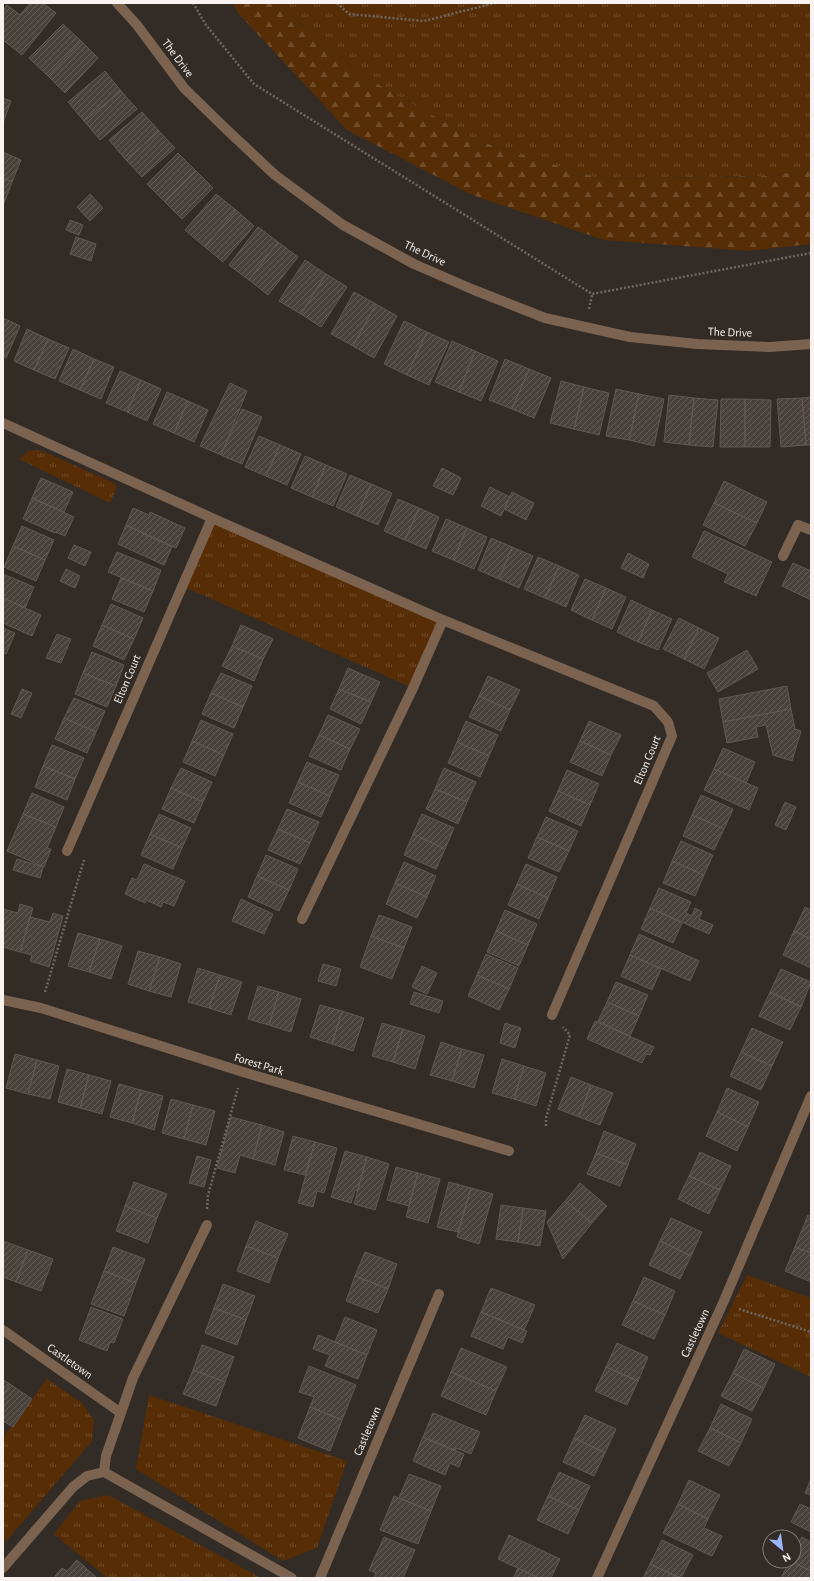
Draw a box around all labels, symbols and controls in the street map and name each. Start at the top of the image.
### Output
street label: The Drive [160,37,196,79]
street label: The Drive [402,238,448,268]
street label: The Drive [708,325,752,339]
street label: Elton Court [111,653,143,705]
street label: Elton Court [631,734,663,786]
street label: Forest Park [233,1051,286,1077]
street label: Castletown [679,1307,711,1359]
street label: Castletown [45,1341,95,1381]
street label: Castletown [351,1405,383,1457]
north arrow [762,1529,802,1569]
text: N [781,1551,793,1564]

